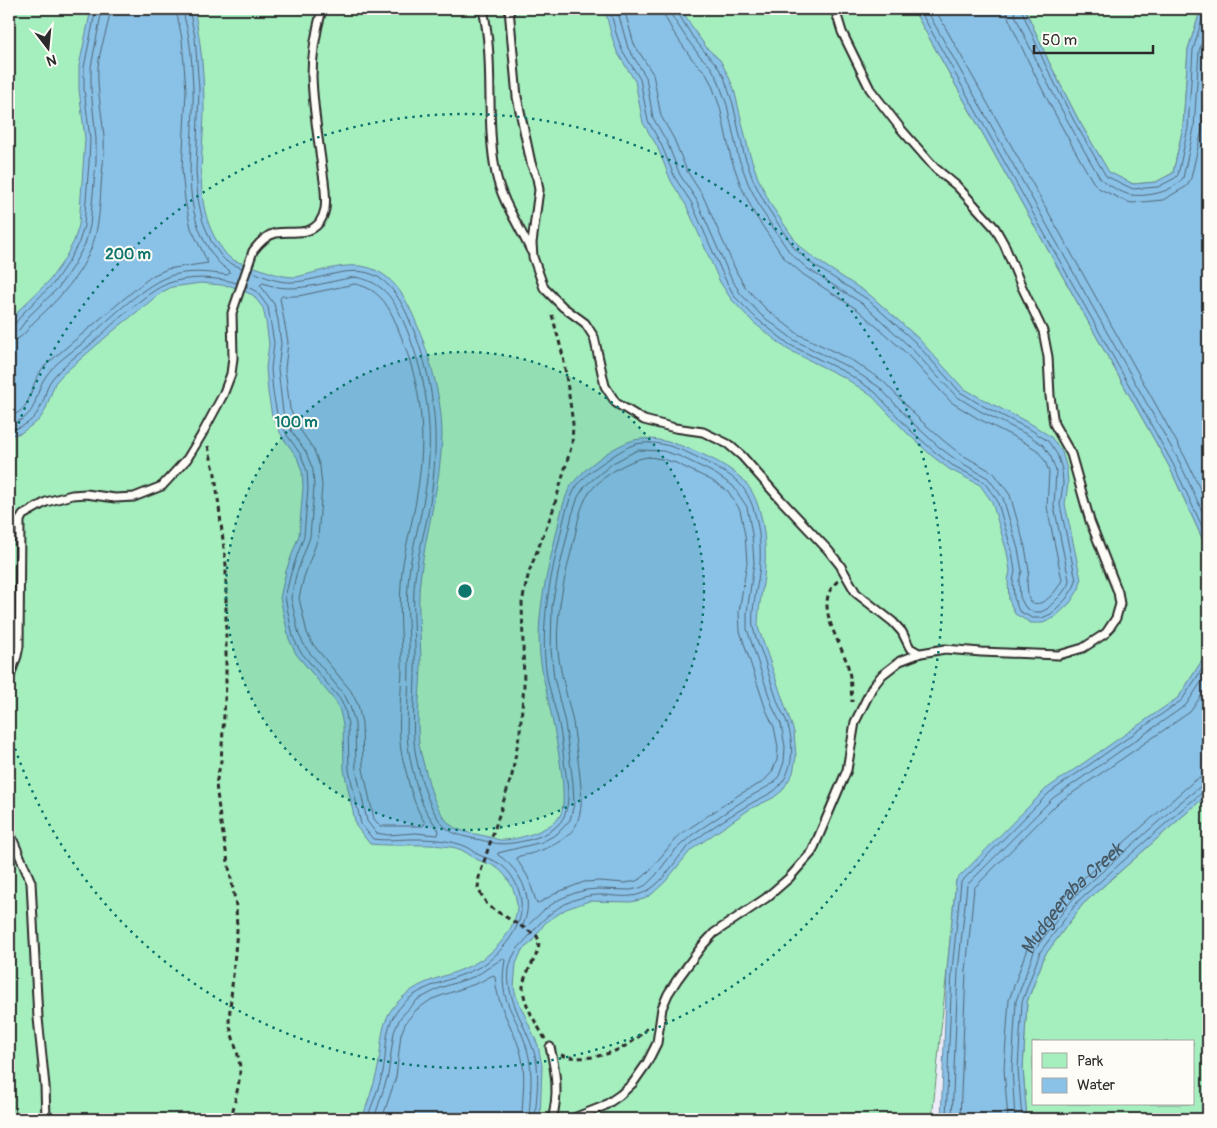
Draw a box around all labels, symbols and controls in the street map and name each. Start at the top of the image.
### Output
north arrow [22,22,72,72]
scale bar [1034,22,1153,54]
text: 50 m [1042,31,1077,50]
text: N [45,51,58,69]
text: 200 m [105,245,151,264]
text: 100 m [275,413,317,432]
centre of rings [456,582,474,600]
water label: Mudgeeraba Creek [1015,837,1130,957]
legend [1032,1040,1194,1106]
text: Park [1077,1052,1104,1071]
text: Water [1077,1076,1116,1095]

